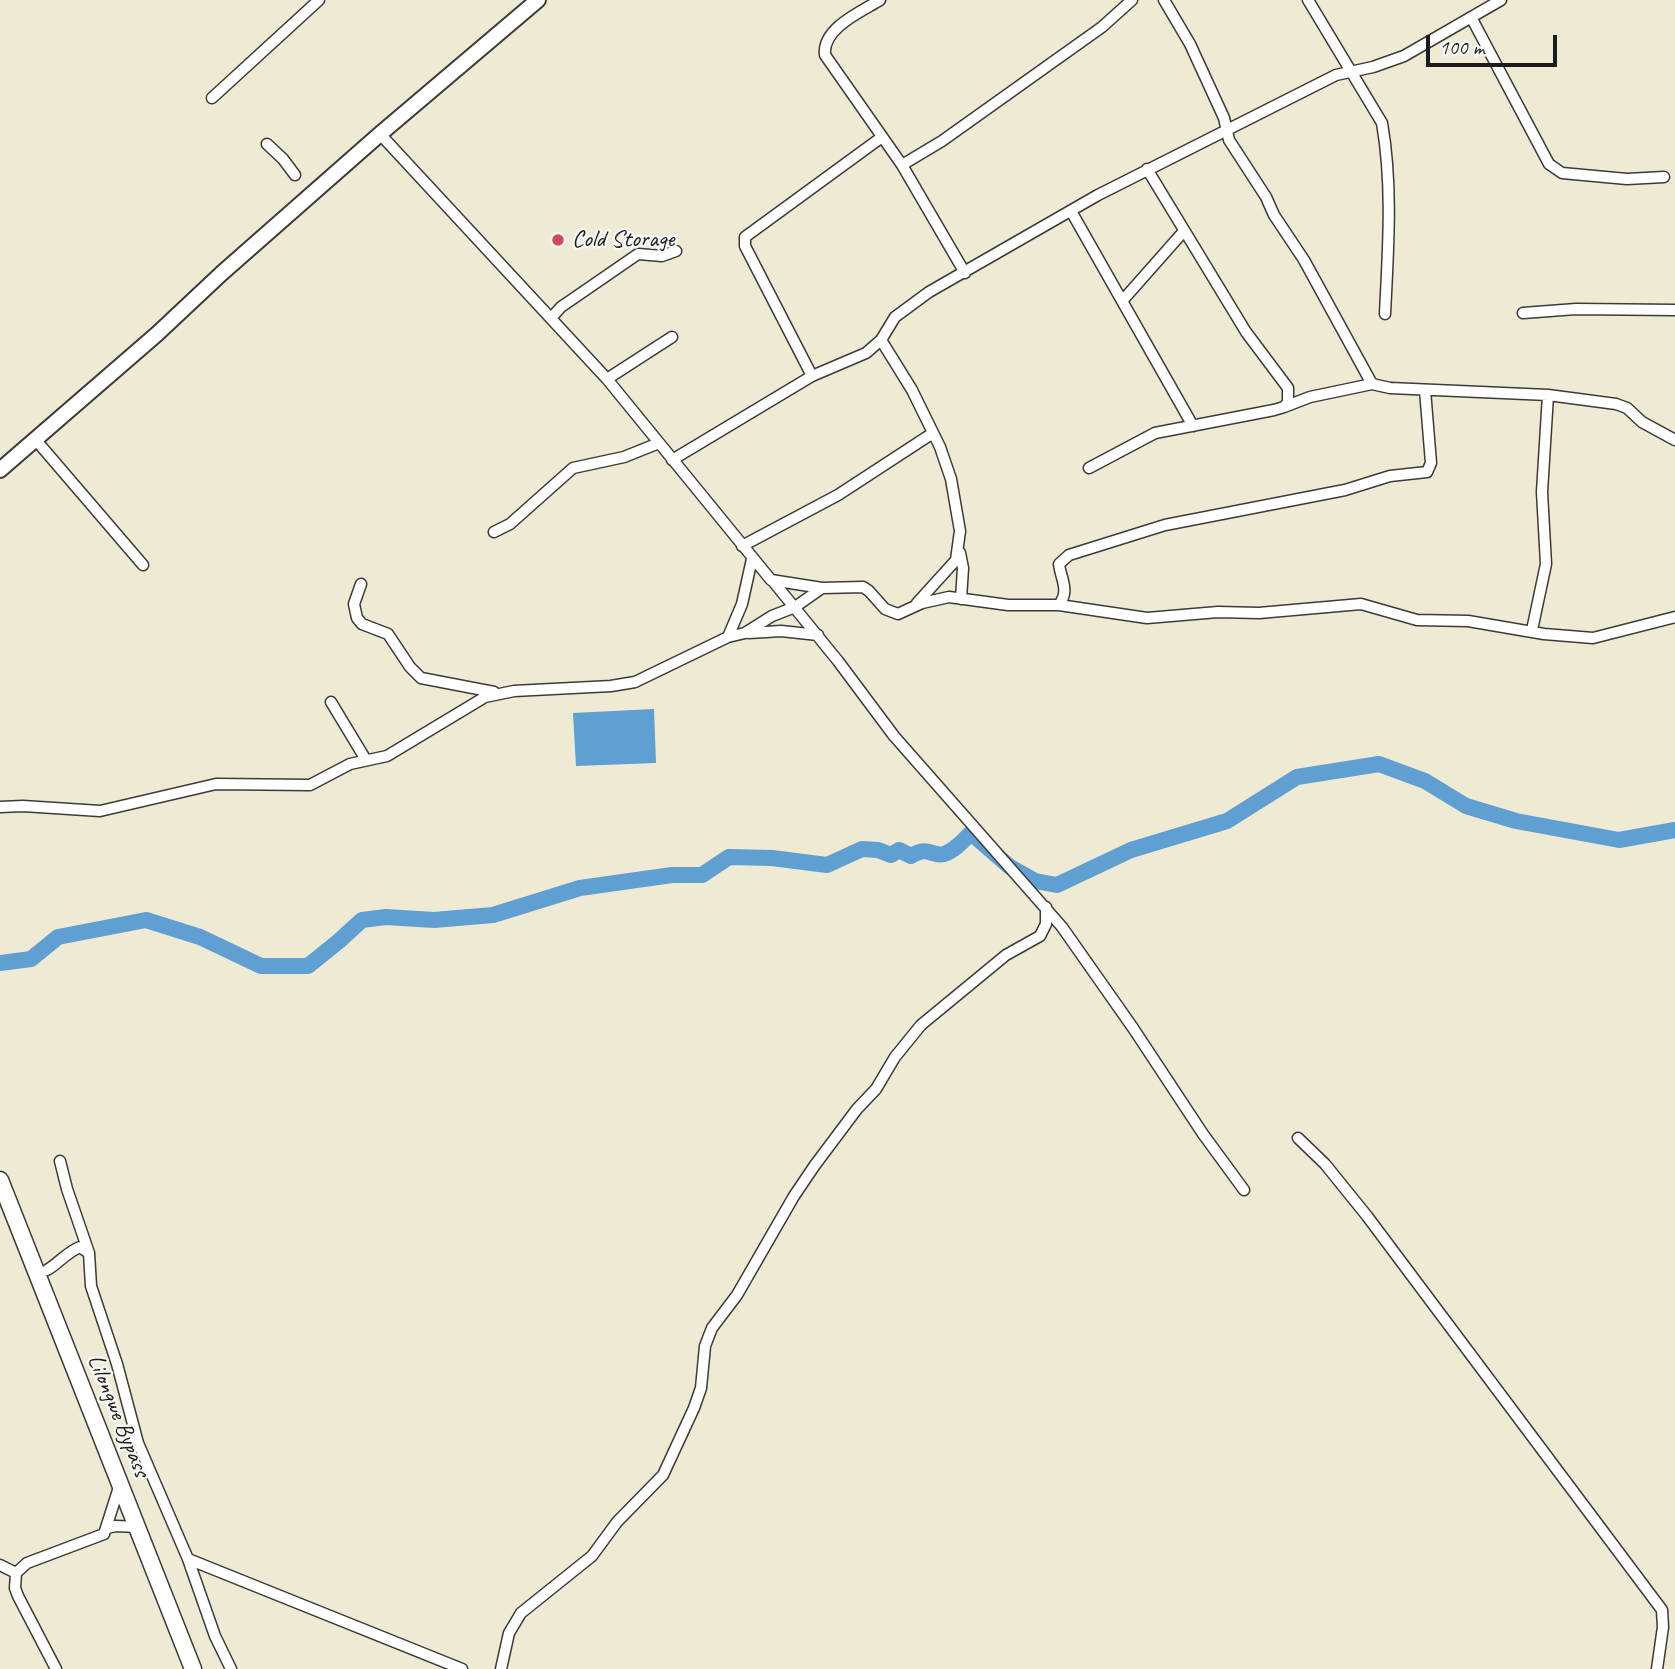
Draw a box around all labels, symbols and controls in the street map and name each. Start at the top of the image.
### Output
scale bar [1430,21,1561,65]
text: 100 m [1439,34,1484,60]
place label: Cold Storage [572,226,674,254]
marker: Cold Storage [550,232,566,248]
street label: Lilongwe Bypass [80,1351,156,1481]

